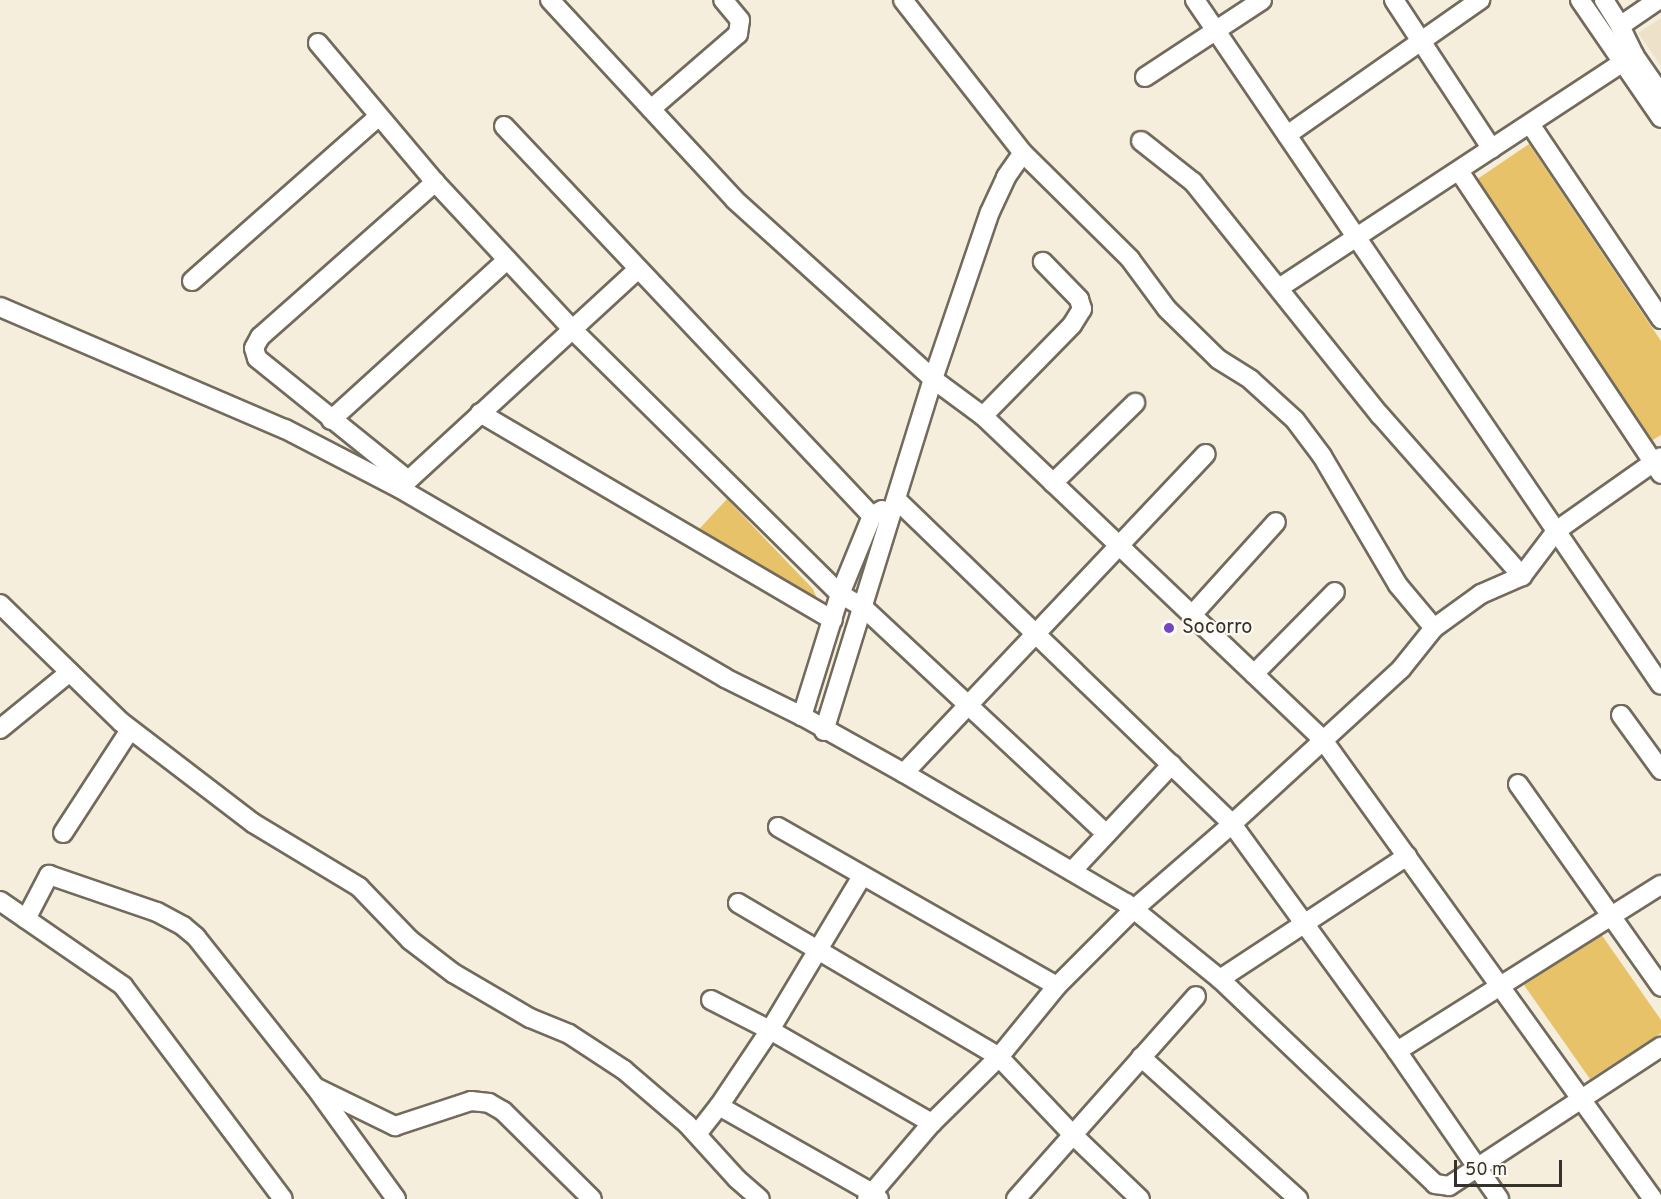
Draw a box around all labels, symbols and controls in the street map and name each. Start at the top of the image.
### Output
place label: Socorro [1182,616,1252,640]
marker: Socorro [1160,619,1178,637]
scale bar [1457,1148,1565,1186]
text: 50 m [1465,1159,1507,1182]

